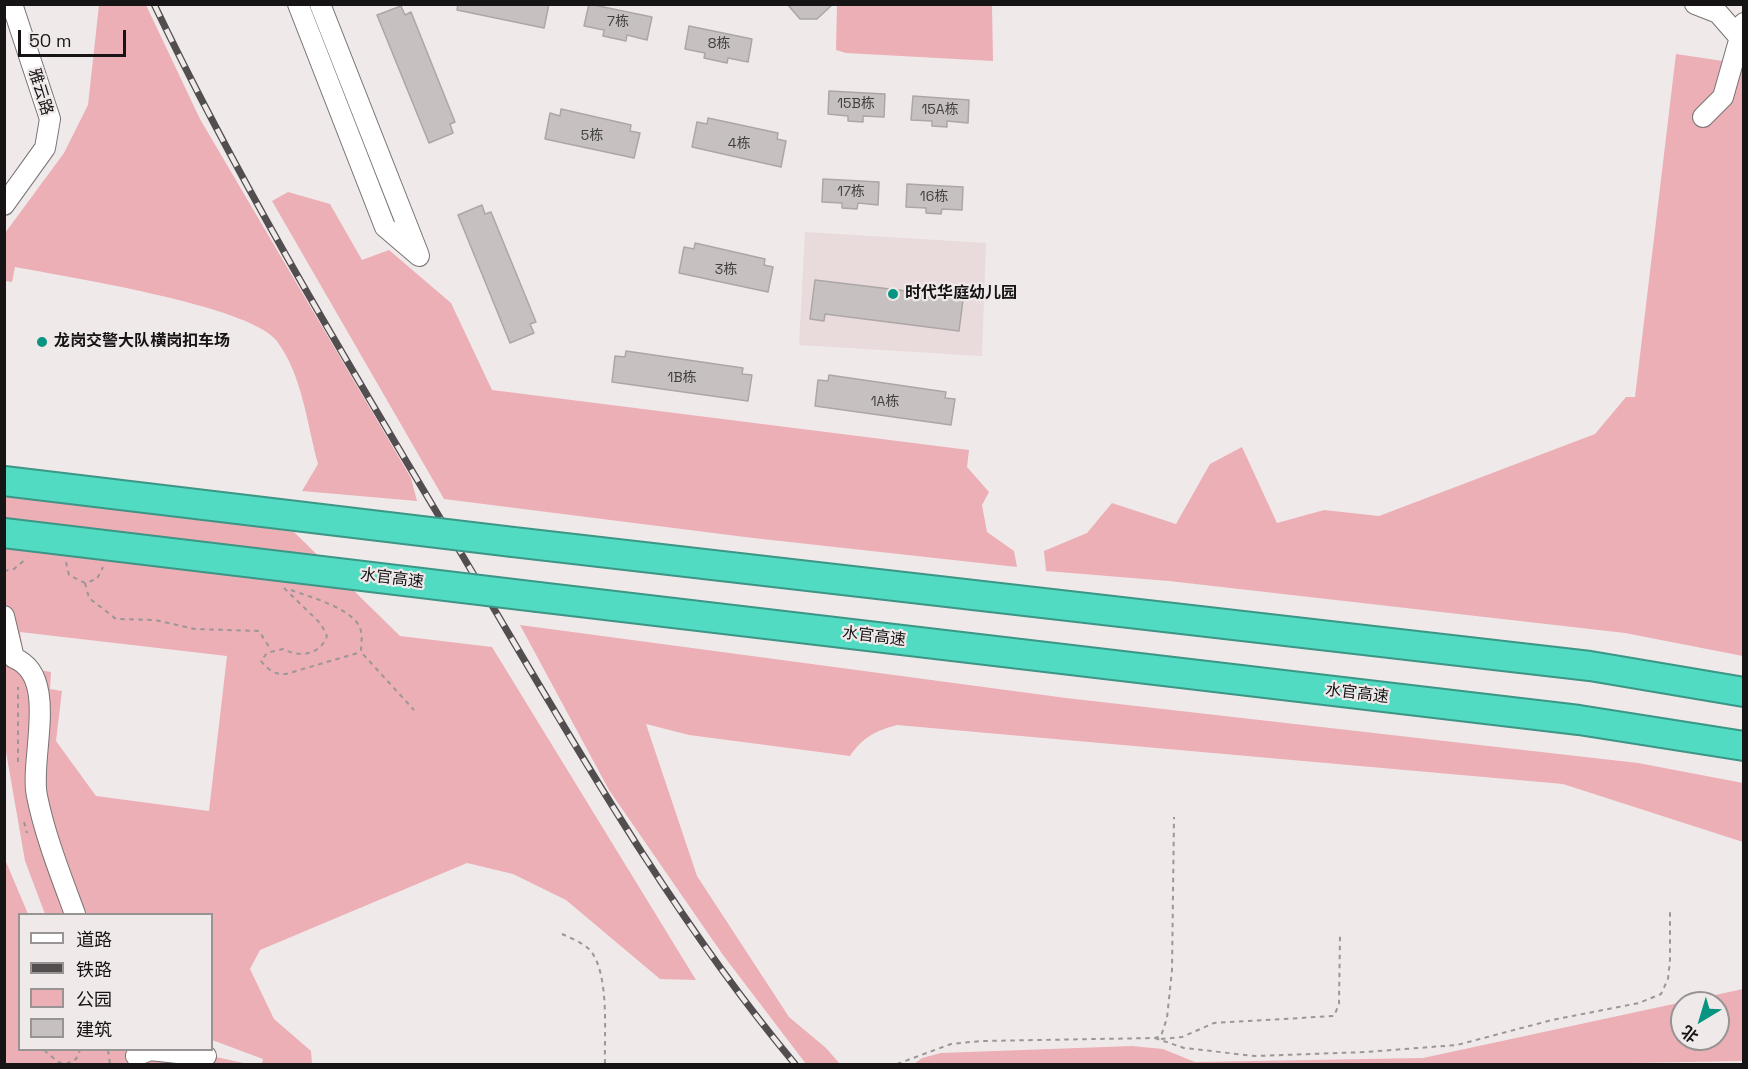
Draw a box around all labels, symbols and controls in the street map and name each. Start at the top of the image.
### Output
house number: 7栋 [607,14,629,30]
scale bar [21,18,129,56]
text: 50 m [29,29,71,52]
house number: 8栋 [708,36,730,52]
street label: 雅云路 [24,66,56,118]
house number: 15B栋 [837,96,875,112]
house number: 15A栋 [921,102,959,118]
house number: 5栋 [581,128,603,144]
house number: 4栋 [728,136,750,152]
house number: 17栋 [837,184,865,200]
house number: 16栋 [920,189,948,205]
house number: 3栋 [715,262,737,278]
place label: 时代华庭幼儿园 [905,284,1017,304]
marker: 时代华庭幼儿园 [886,287,900,301]
place label: 龙岗交警大队横岗扣车场 [54,332,230,352]
marker: 龙岗交警大队横岗扣车场 [35,335,49,349]
house number: 1B栋 [667,370,697,386]
house number: 1A栋 [871,394,899,410]
street label: 水官高速 [359,566,425,592]
street label: 水官高速 [841,624,907,650]
street label: 水官高速 [1324,681,1390,707]
legend [18,913,213,1051]
text: 道路 [76,928,112,951]
text: 铁路 [76,958,112,981]
text: 公园 [76,988,112,1011]
north arrow [1670,991,1730,1051]
text: 建筑 [76,1018,112,1041]
text: 北 [1677,1021,1703,1047]

